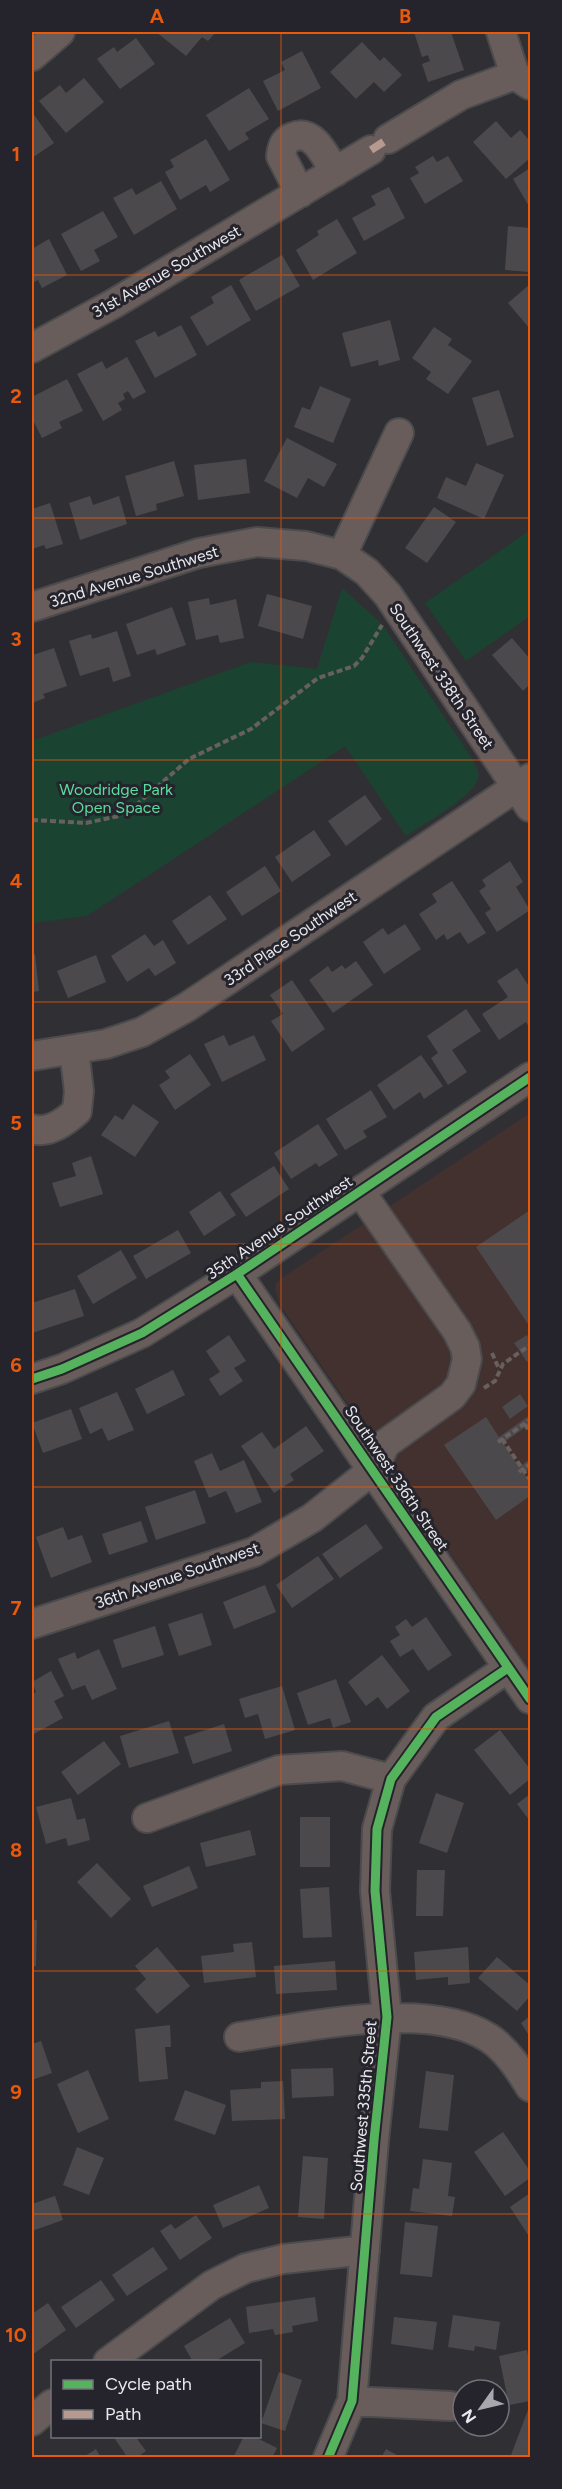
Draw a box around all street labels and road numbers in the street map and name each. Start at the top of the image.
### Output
street label: 31st Avenue Southwest [89,221,244,322]
street label: 32nd Avenue Southwest [47,542,221,611]
street label: Southwest 338th Street [386,600,498,753]
street label: 33rd Place Southwest [220,887,360,990]
street label: 35th Avenue Southwest [203,1171,356,1283]
street label: Southwest 336th Street [341,1402,452,1555]
street label: 36th Avenue Southwest [93,1538,262,1612]
street label: Southwest 335th Street [347,2020,380,2192]

